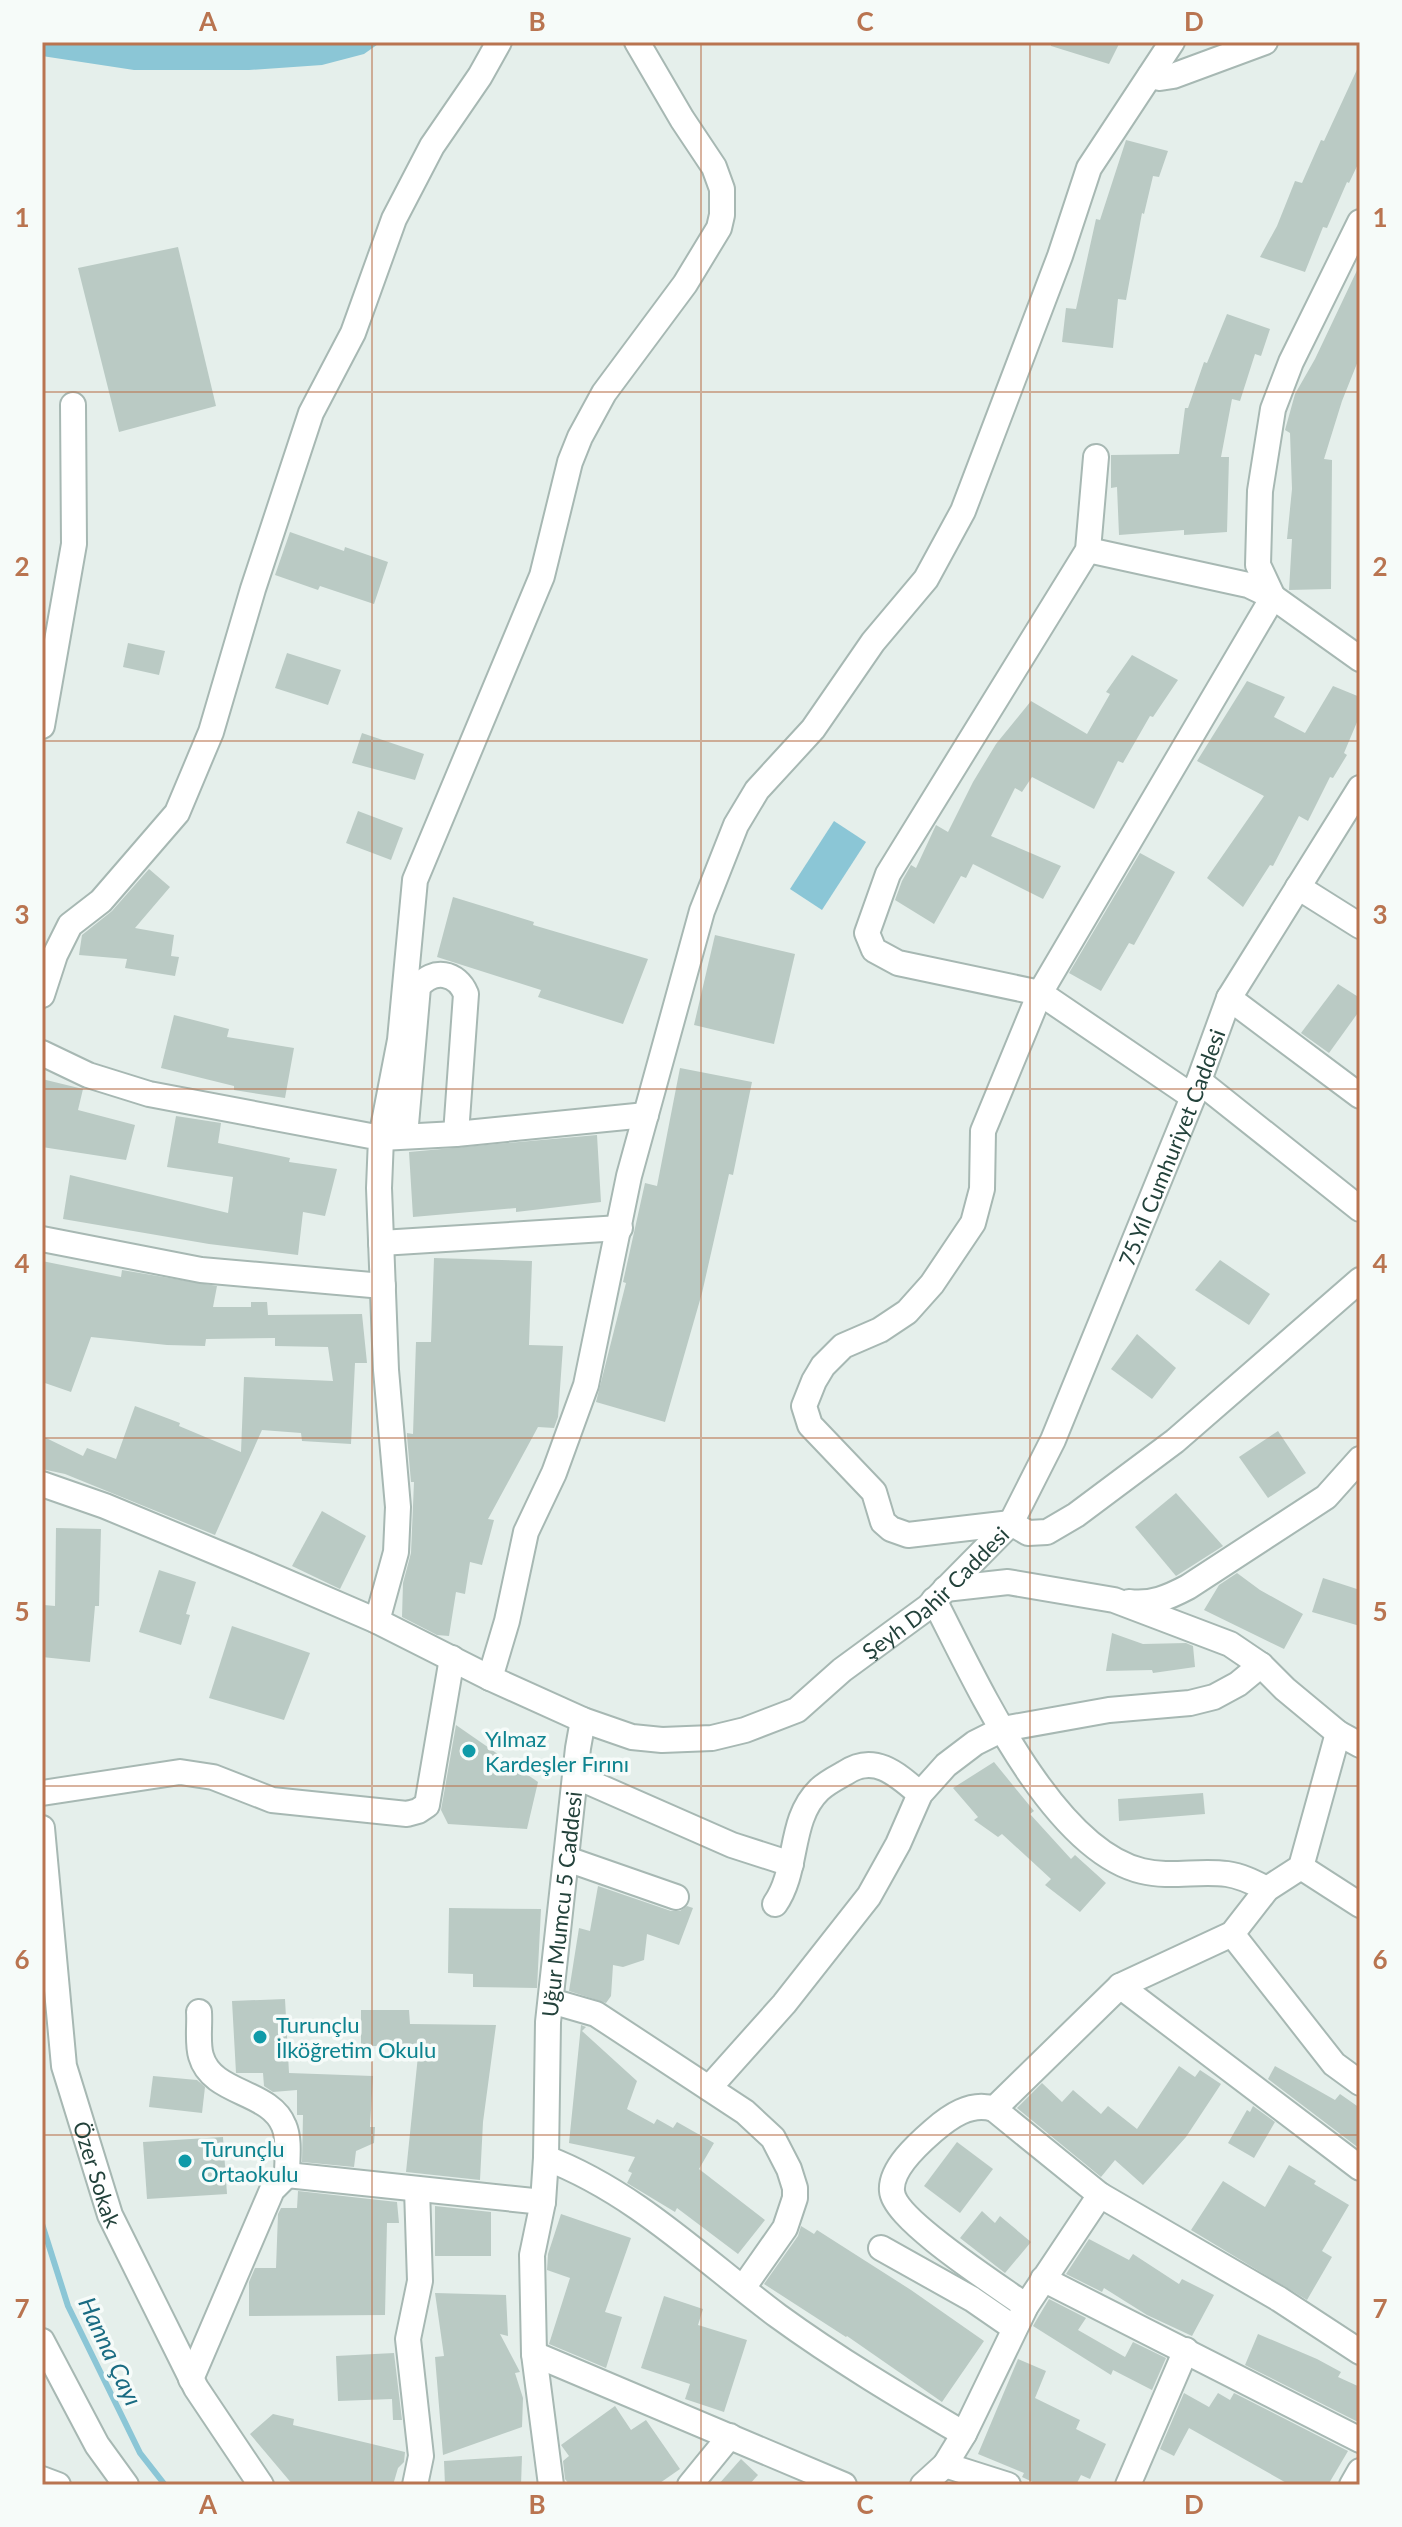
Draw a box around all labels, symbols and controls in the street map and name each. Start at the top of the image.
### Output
text: A [198,5,218,37]
text: B [528,5,546,37]
text: C [856,5,874,37]
text: D [1184,5,1204,37]
text: 1 [14,201,30,233]
text: 1 [1372,201,1388,233]
text: 2 [14,550,30,582]
text: 2 [1372,550,1388,582]
text: 3 [14,898,30,930]
text: 3 [1372,898,1388,930]
street label: 75.Yıl Cumhuriyet Caddesi [1112,1025,1230,1270]
text: 4 [14,1247,30,1279]
text: 4 [1372,1247,1388,1279]
street label: Şeyh Dahir Caddesi [856,1520,1014,1665]
text: 5 [14,1595,30,1627]
text: 5 [1372,1595,1388,1627]
place label: Yılmaz Kardeşler Fırını [485,1725,629,1777]
marker: Yılmaz Kardeşler Fırını [460,1742,478,1760]
street label: Uğur Mumcu 5 Caddesi [535,1790,587,2018]
text: 6 [14,1943,30,1975]
text: 6 [1372,1943,1388,1975]
place label: Turunçlu İlköğretim Okulu [276,2011,436,2063]
marker: Turunçlu İlköğretim Okulu [251,2028,269,2046]
street label: Özer Sokak [68,2118,128,2232]
place label: Turunçlu Ortaokulu [201,2135,299,2187]
marker: Turunçlu Ortaokulu [176,2152,194,2170]
text: 7 [14,2292,30,2324]
water label: Hanna Çayı [73,2292,149,2410]
text: 7 [1372,2292,1388,2324]
text: A [198,2488,218,2520]
text: B [528,2488,546,2520]
text: C [856,2488,874,2520]
text: D [1184,2488,1204,2520]

